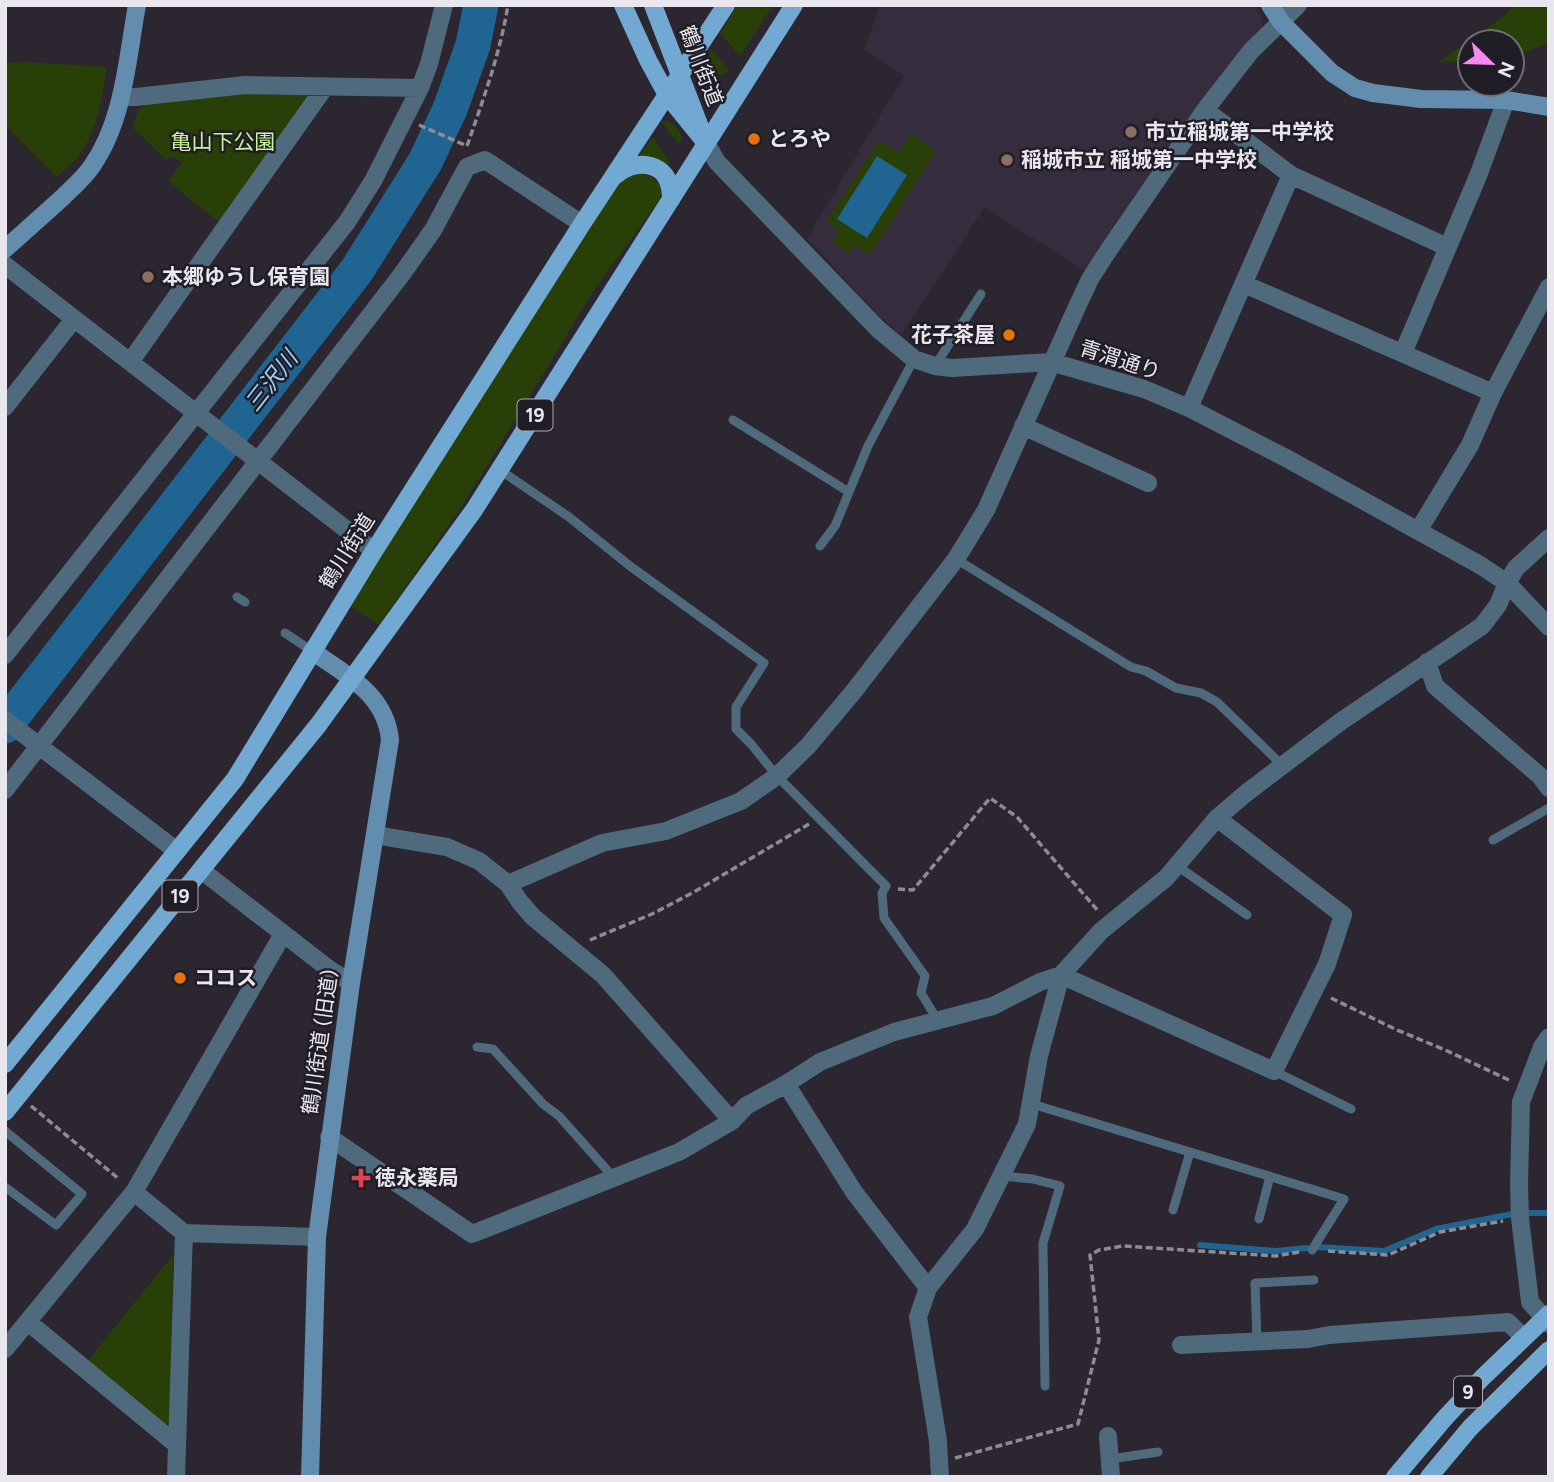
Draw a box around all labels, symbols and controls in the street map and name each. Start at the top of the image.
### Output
street label: 鶴川街道 [675,22,728,110]
north arrow [1456,28,1526,98]
text: N [1493,58,1520,81]
place label: 市立稲城第一中学校 [1145,119,1334,144]
marker: 市立稲城第一中学校 [1123,124,1139,140]
place label: とろや [768,126,831,151]
park label: 亀山下公園 [171,129,276,154]
marker: とろや [746,131,762,147]
place label: 稲城市立 稲城第一中学校 [1021,147,1257,172]
marker: 稲城市立 稲城第一中学校 [999,152,1015,168]
place label: 本郷ゆうし保育園 [162,264,330,289]
marker: 本郷ゆうし保育園 [140,269,156,285]
place label: 花子茶屋 [911,322,995,347]
marker: 花子茶屋 [1001,327,1017,343]
street label: 青渭通り [1076,335,1164,384]
water label: 三沢川 [239,343,305,417]
road number: 19 [518,400,552,430]
street label: 鶴川街道 [314,508,379,593]
road number: 19 [162,880,198,912]
place label: ココス [194,965,257,990]
street label: 鶴川街道 (旧道) [297,968,342,1116]
marker: ココス [172,970,188,986]
place label: 徳永薬局 [375,1165,459,1190]
marker: 徳永薬局 [353,1170,369,1186]
road number: 9 [1454,1376,1482,1408]

